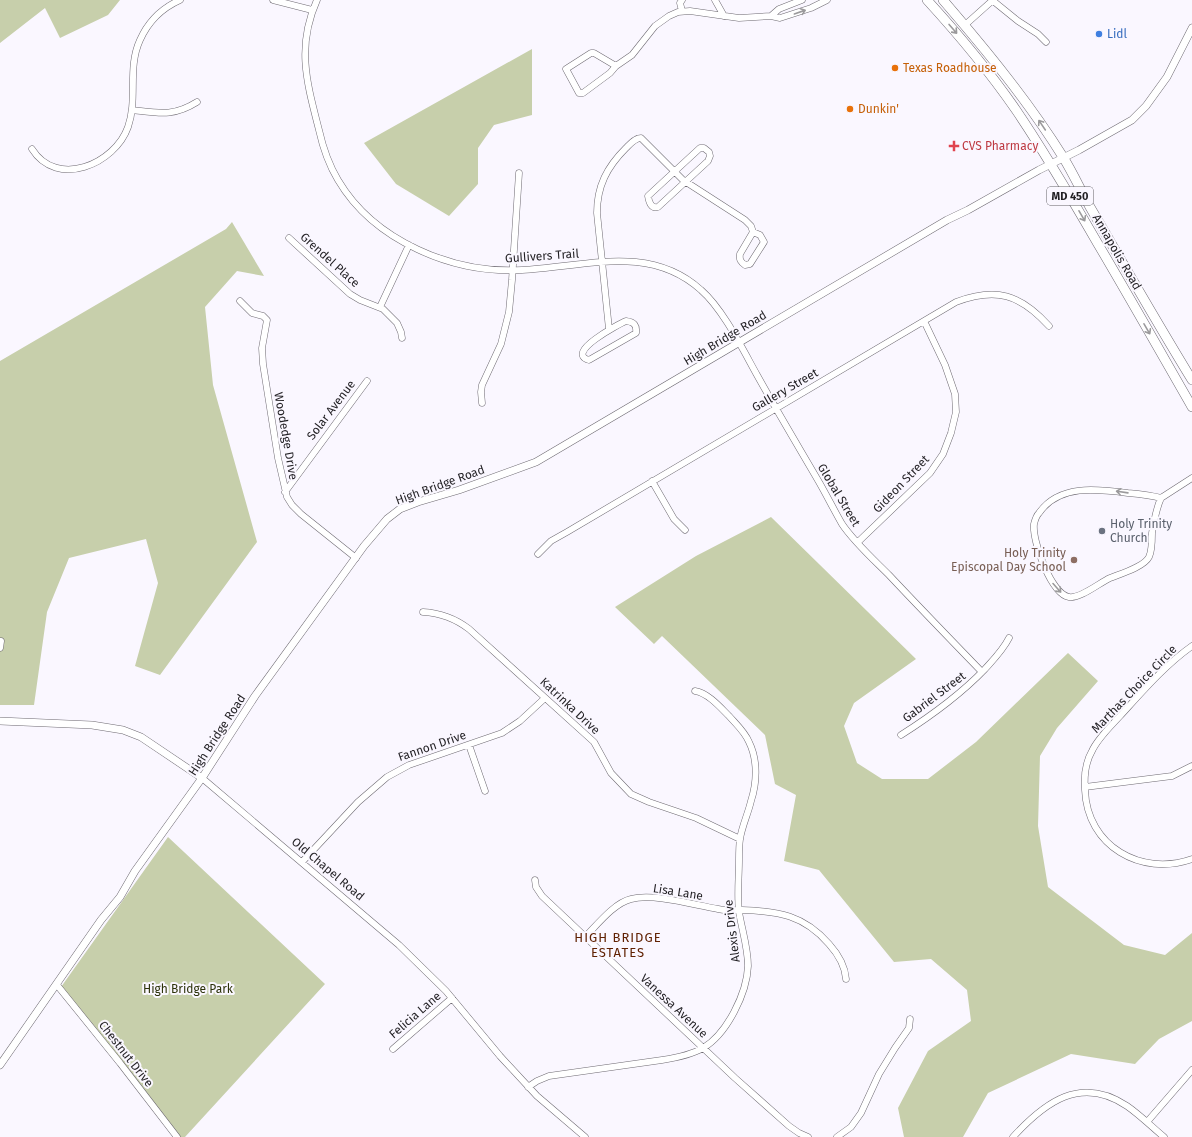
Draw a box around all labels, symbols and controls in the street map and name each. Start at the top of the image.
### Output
one-way arrow [793,8,806,15]
one-way arrow [948,24,957,34]
place label: Lidl [1107,27,1128,41]
marker: Lidl [1094,29,1104,39]
place label: Texas Roadhouse [903,61,997,75]
marker: Texas Roadhouse [890,63,900,73]
place label: Dunkin' [858,102,899,116]
marker: Dunkin' [845,104,855,114]
one-way arrow [1038,120,1046,131]
place label: CVS Pharmacy [962,139,1038,153]
marker: CVS Pharmacy [949,141,959,151]
road number: MD 450 [1047,187,1093,205]
one-way arrow [1078,210,1086,222]
street label: Annapolis Road [1090,212,1144,292]
street label: Grendel Place [298,230,362,290]
street label: Gullivers Trail [505,246,580,266]
street label: High Bridge Road [681,308,769,368]
one-way arrow [1144,323,1152,335]
street label: Gallery Street [750,365,821,415]
street label: Solar Avenue [304,377,358,443]
street label: Woodedge Drive [271,391,301,481]
street label: Gideon Street [870,452,932,516]
street label: Global Street [815,461,864,529]
street label: High Bridge Road [393,462,487,508]
one-way arrow [1116,488,1129,496]
place label: Holy Trinity Church [1110,517,1172,545]
marker: Holy Trinity Church [1097,526,1107,536]
place label: Holy Trinity Episcopal Day School [951,546,1066,574]
marker: Holy Trinity Episcopal Day School [1069,555,1079,565]
one-way arrow [1052,582,1061,592]
street label: Marthas Choice Circle [1089,642,1179,736]
street label: Gabriel Street [900,668,969,725]
street label: Katrinka Drive [537,675,603,737]
street label: High Bridge Road [186,692,248,778]
street label: Fannon Drive [396,728,468,764]
street label: Old Chapel Road [289,835,367,903]
street label: Lisa Lane [652,881,704,903]
street label: Alexis Drive [721,899,743,963]
district label: HIGH BRIDGE ESTATES [574,930,662,960]
street label: Vanessa Avenue [637,971,711,1041]
park label: High Bridge Park [143,982,234,996]
street label: Felicia Lane [386,989,444,1041]
street label: Chestnut Drive [96,1018,156,1090]

